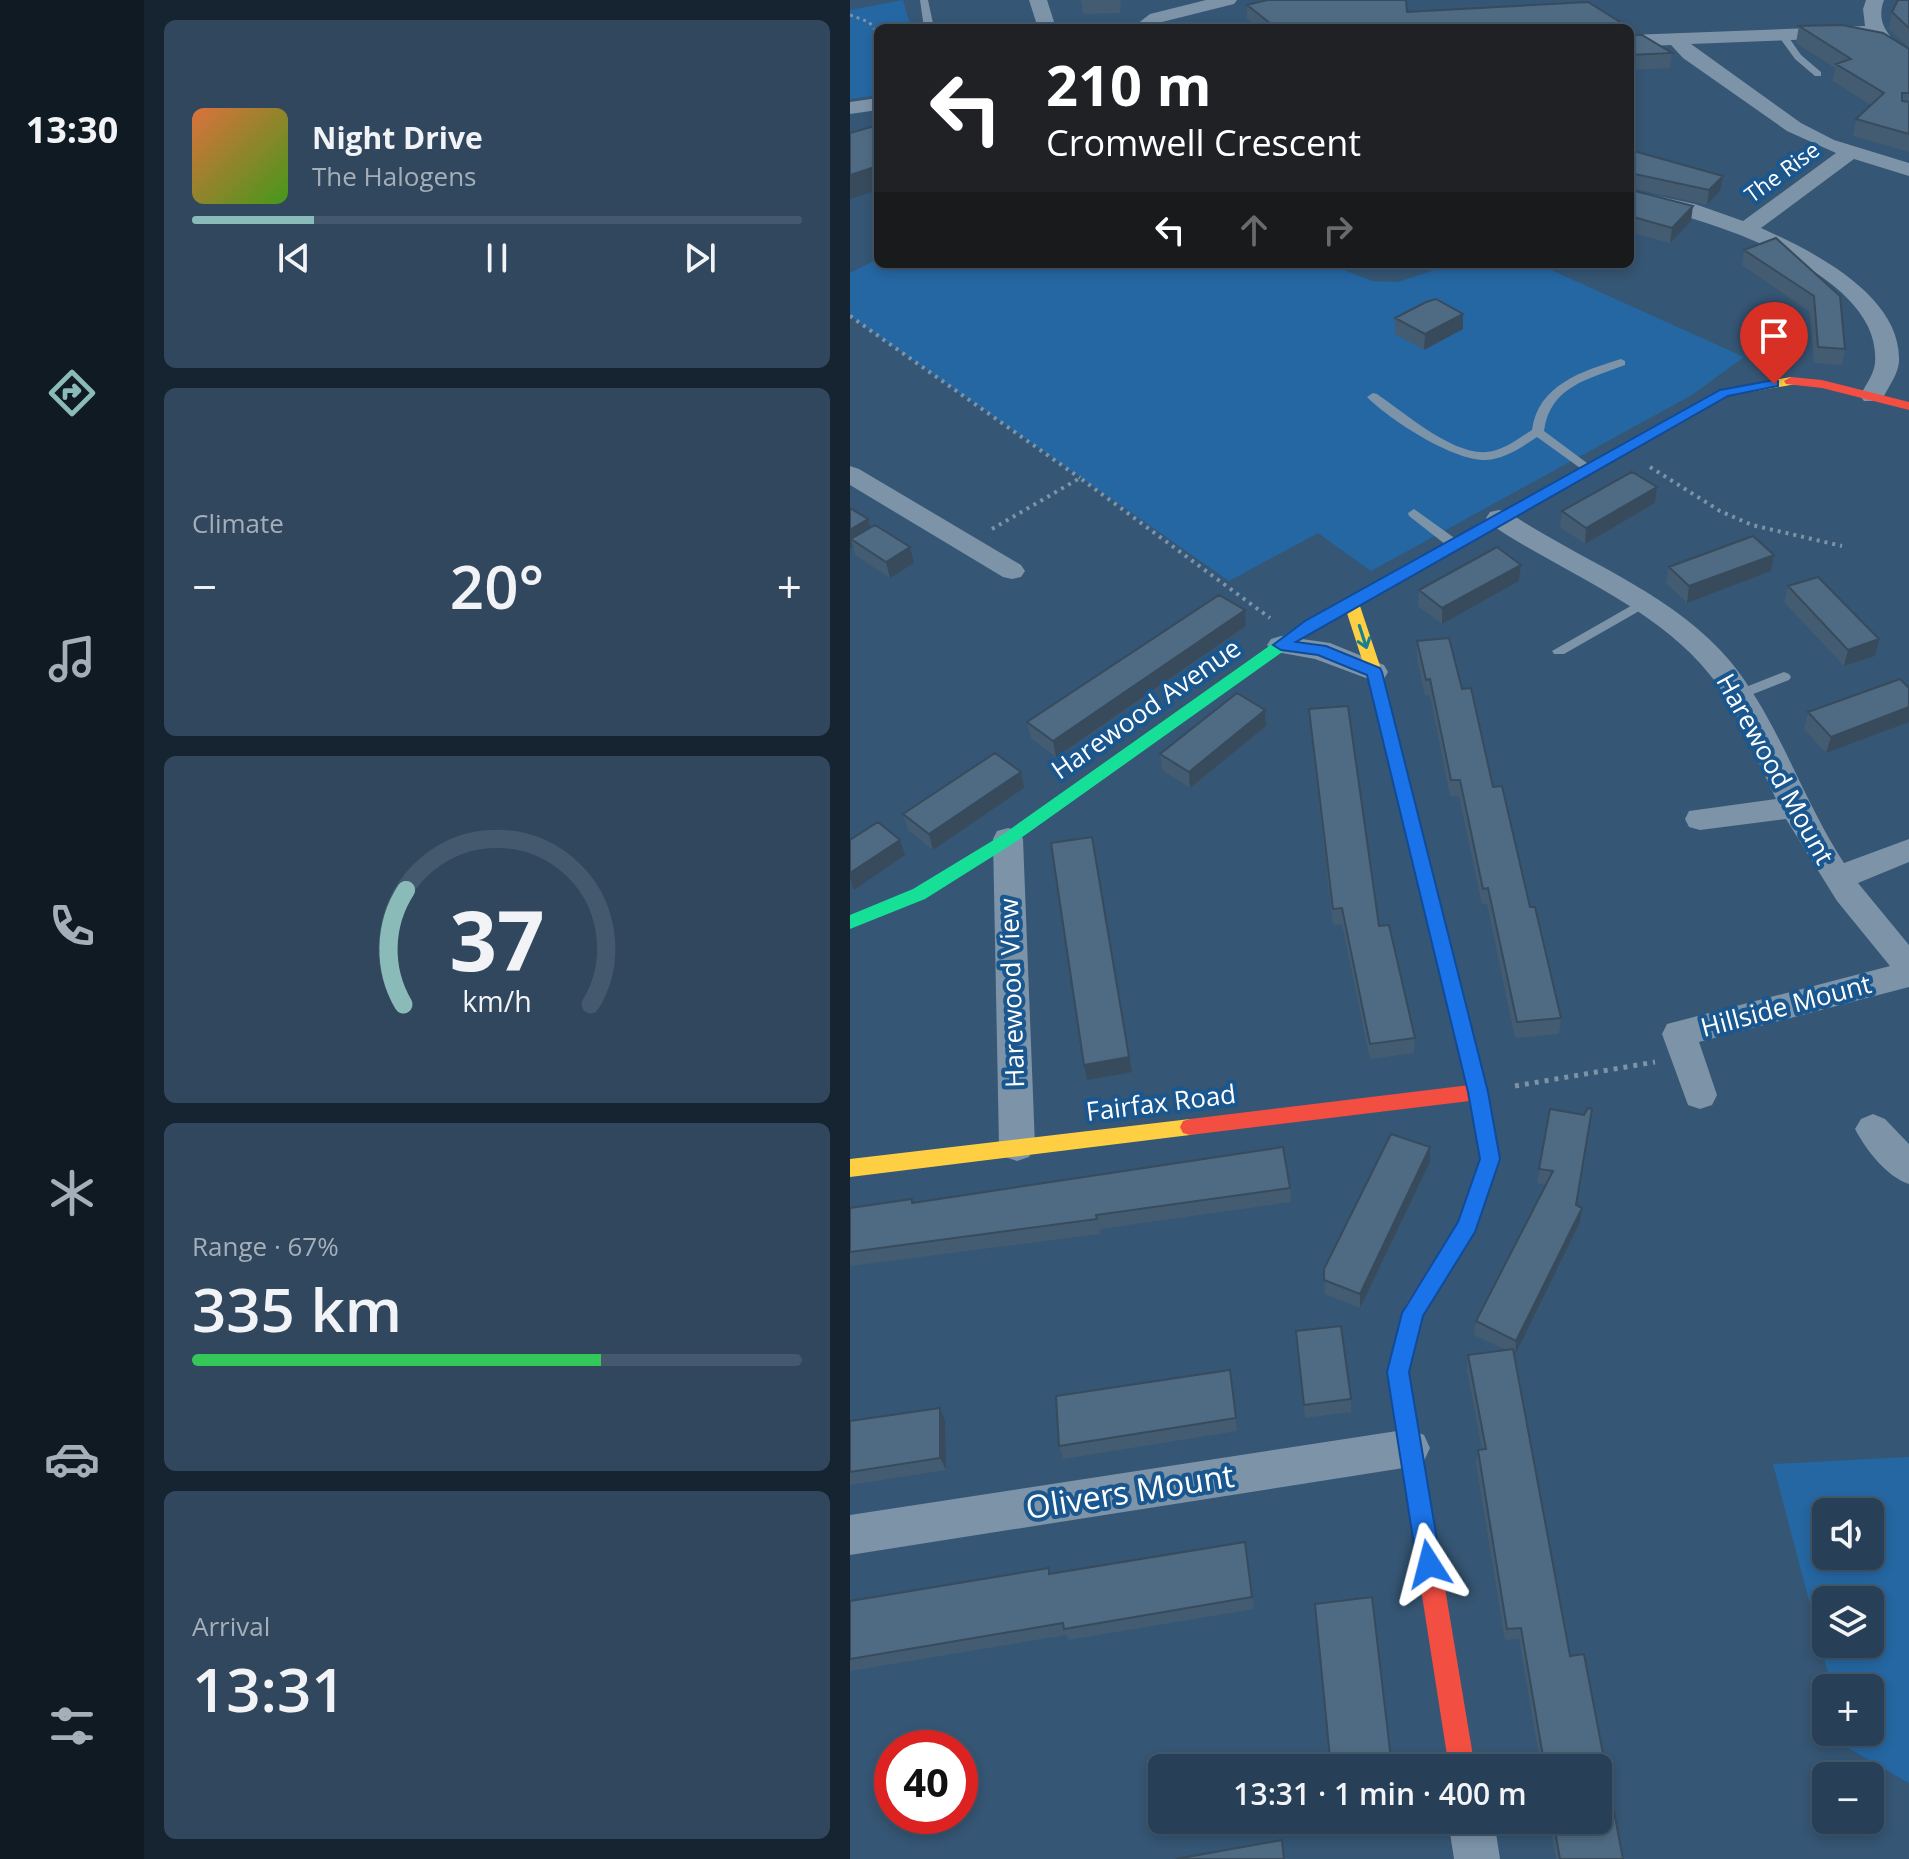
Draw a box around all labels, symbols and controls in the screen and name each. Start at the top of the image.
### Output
text: 210 m [1046,46,1212,122]
icon: left [914,56,1018,160]
text: 13:30 [26,105,118,154]
text: Night Drive [312,117,483,158]
text: Cromwell Crescent [1046,118,1361,167]
street label: The Rise [1738,134,1825,208]
text: The Halogens [312,158,477,194]
icon: left [1148,208,1192,252]
icon: ahead [1232,208,1276,252]
icon: right [1316,208,1360,252]
icon: previous [272,236,316,280]
icon: pause [475,236,519,280]
icon: next [678,236,722,280]
pin [1740,302,1808,384]
icon: arrive [1752,314,1796,358]
icon: directions [44,365,100,421]
text: Climate [192,505,284,541]
text: 20° [450,545,544,627]
text: − [192,556,217,616]
text: + [777,556,802,616]
one-way arrow [1356,624,1371,649]
street label: Harewood Avenue [1044,629,1247,787]
icon: music [44,631,100,687]
street label: Harewood Mount [1708,667,1843,870]
text: 37 [449,882,545,995]
icon: phone [44,898,100,954]
street label: Harewood View [990,898,1032,1088]
street label: Hillside Mount [1696,965,1875,1045]
text: km/h [462,982,532,1021]
street label: Fairfax Road [1084,1075,1238,1129]
icon: climate [44,1165,100,1221]
text: Range · 67% [192,1228,339,1264]
text: 335 km [192,1268,402,1350]
icon: car [44,1431,100,1487]
street label: Olivers Mount [1023,1453,1237,1528]
map controls [1812,1498,1884,1834]
button: sound [1812,1498,1884,1570]
position arrow [1387,1522,1471,1606]
button: layers [1812,1586,1884,1658]
text: Arrival [192,1608,270,1644]
text: 13:31 [192,1648,346,1730]
button: + [1812,1674,1884,1746]
icon: filters [44,1698,100,1754]
speed limit sign: 40 [874,1730,978,1834]
button: − [1812,1762,1884,1834]
text: 13:31 · 1 min · 400 m [1233,1773,1527,1814]

